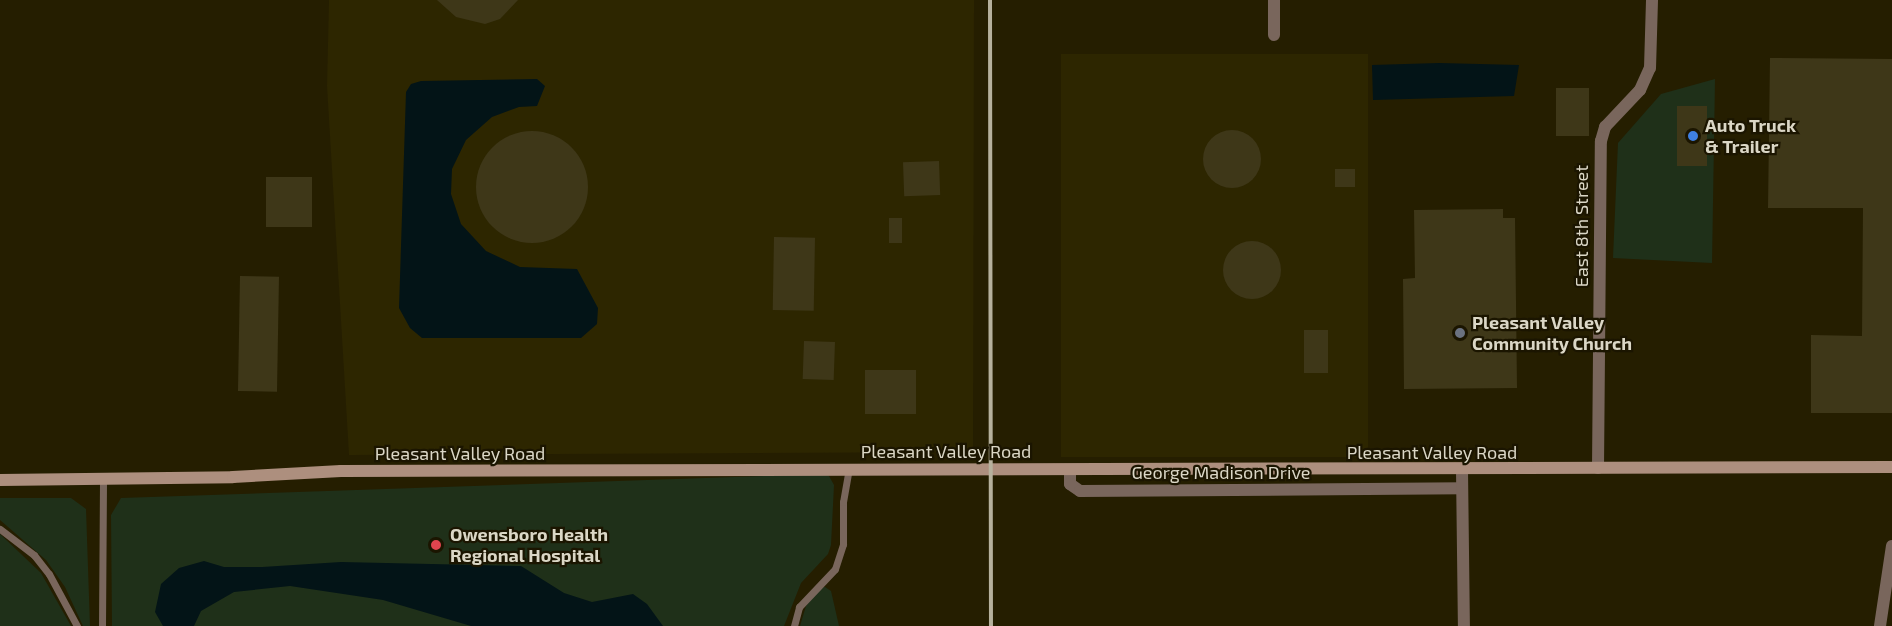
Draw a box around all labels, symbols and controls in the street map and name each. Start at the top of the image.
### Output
place label: Auto Truck & Trailer [1705,115,1796,158]
marker: Auto Truck & Trailer [1686,129,1700,143]
street label: East 8th Street [1570,165,1592,287]
place label: Pleasant Valley Community Church [1472,312,1632,354]
marker: Pleasant Valley Community Church [1453,326,1467,340]
street label: Pleasant Valley Road [860,440,1032,462]
street label: Pleasant Valley Road [1346,441,1518,463]
street label: Pleasant Valley Road [374,442,546,464]
street label: George Madison Drive [1131,461,1311,483]
place label: Owensboro Health Regional Hospital [450,524,608,566]
marker: Owensboro Health Regional Hospital [427,536,445,554]

